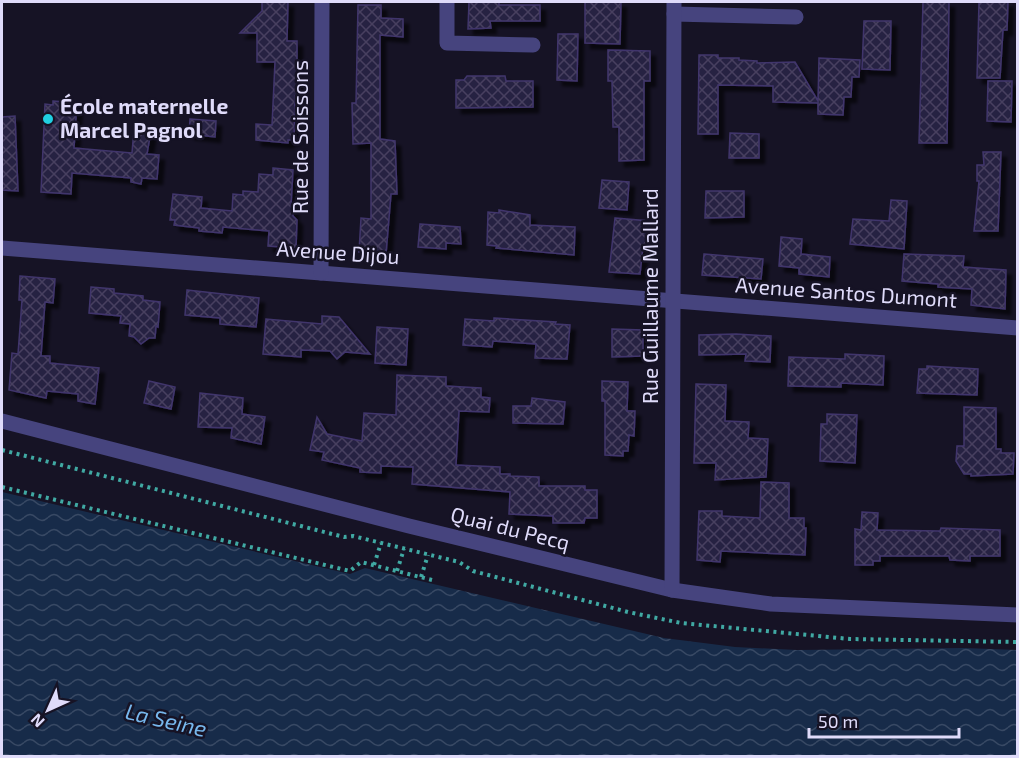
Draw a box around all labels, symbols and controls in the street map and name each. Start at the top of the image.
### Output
street label: Rue de Soissons [287,60,312,214]
place label: École maternelle Marcel Pagnol [60,93,228,142]
marker: École maternelle Marcel Pagnol [41,112,55,126]
street label: Rue Guillaume Mallard [637,188,662,404]
street label: Avenue Dijou [276,235,401,269]
street label: Avenue Santos Dumont [734,271,958,312]
street label: Quai du Pecq [448,501,572,555]
north arrow [18,680,78,740]
water label: La Seine [123,697,210,741]
scale bar [809,701,959,739]
text: N [26,710,48,732]
text: 50 m [818,710,858,732]

